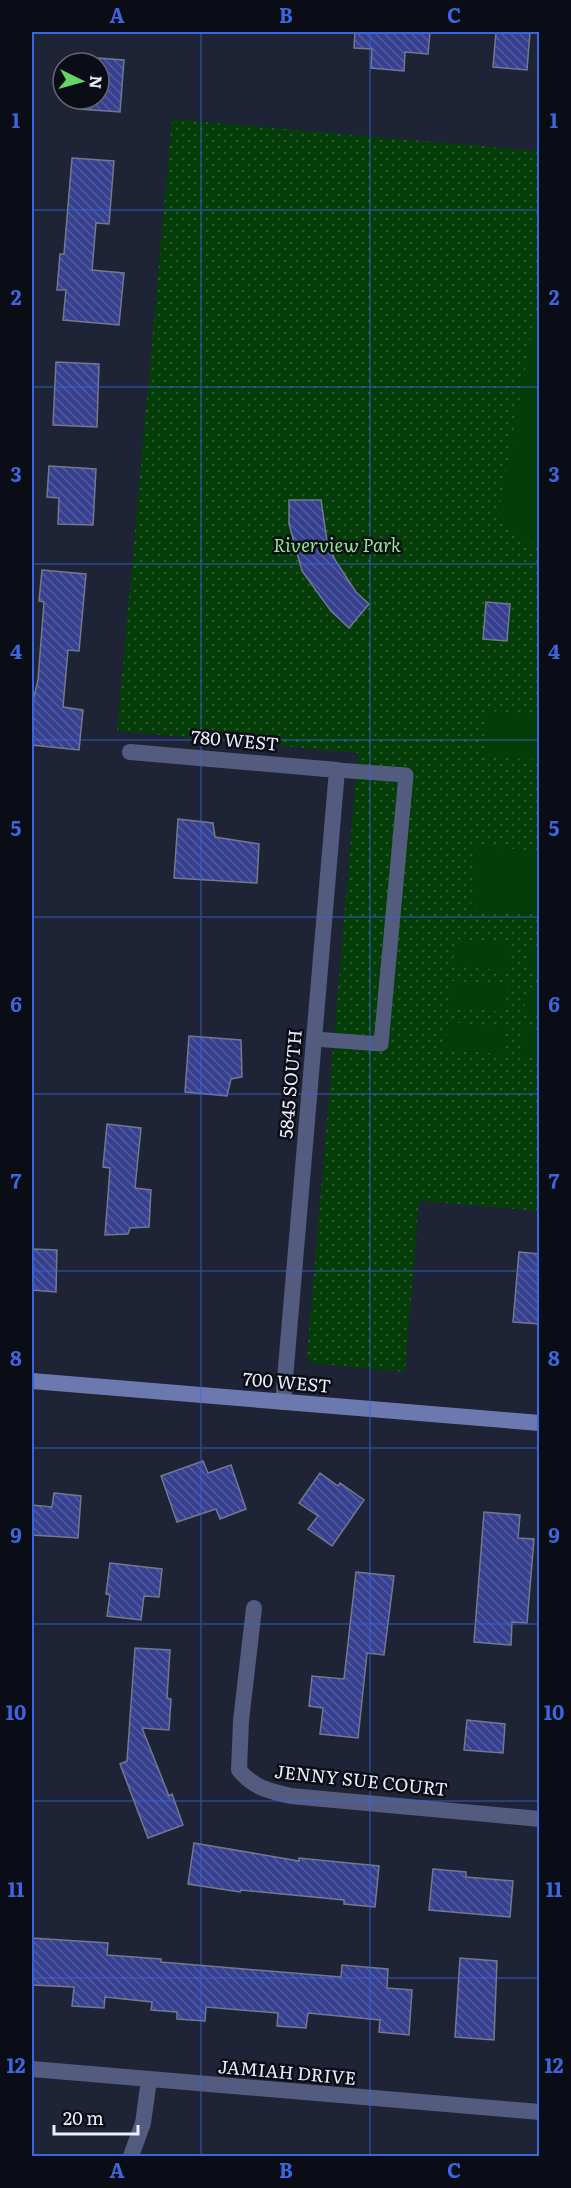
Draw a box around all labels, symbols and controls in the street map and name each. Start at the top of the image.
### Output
text: A [109,0,125,29]
text: B [279,0,293,29]
text: C [447,0,461,29]
north arrow [51,51,111,111]
text: N [84,75,109,90]
text: 1 [12,104,20,134]
text: 1 [550,104,558,134]
text: 2 [11,281,22,311]
text: 2 [549,281,560,311]
text: 3 [10,458,22,488]
text: 3 [548,458,560,488]
park label: Riverview Park [273,531,401,558]
text: 4 [10,635,22,665]
text: 4 [548,635,560,665]
street label: 780 WEST [190,722,280,757]
text: 5 [11,812,22,842]
text: 5 [549,812,560,842]
text: 6 [10,988,22,1018]
text: 6 [548,988,560,1018]
street label: 5845 SOUTH [271,1028,308,1139]
text: 7 [11,1165,22,1195]
text: 7 [549,1165,560,1195]
text: 8 [10,1342,22,1372]
text: 8 [548,1342,560,1372]
street label: 700 WEST [242,1364,332,1399]
text: 9 [10,1519,22,1549]
text: 9 [548,1519,560,1549]
text: 10 [6,1696,26,1726]
text: 10 [544,1696,564,1726]
street label: JENNY SUE COURT [273,1757,449,1802]
text: 11 [8,1873,24,1903]
text: 11 [546,1873,562,1903]
text: 12 [6,2049,26,2079]
text: 12 [544,2049,564,2079]
street label: JAMIAH DRIVE [217,2052,357,2091]
scale bar [54,2098,138,2136]
text: 20 m [63,2104,104,2131]
text: A [109,2154,125,2184]
text: B [279,2154,293,2184]
text: C [447,2154,461,2184]

